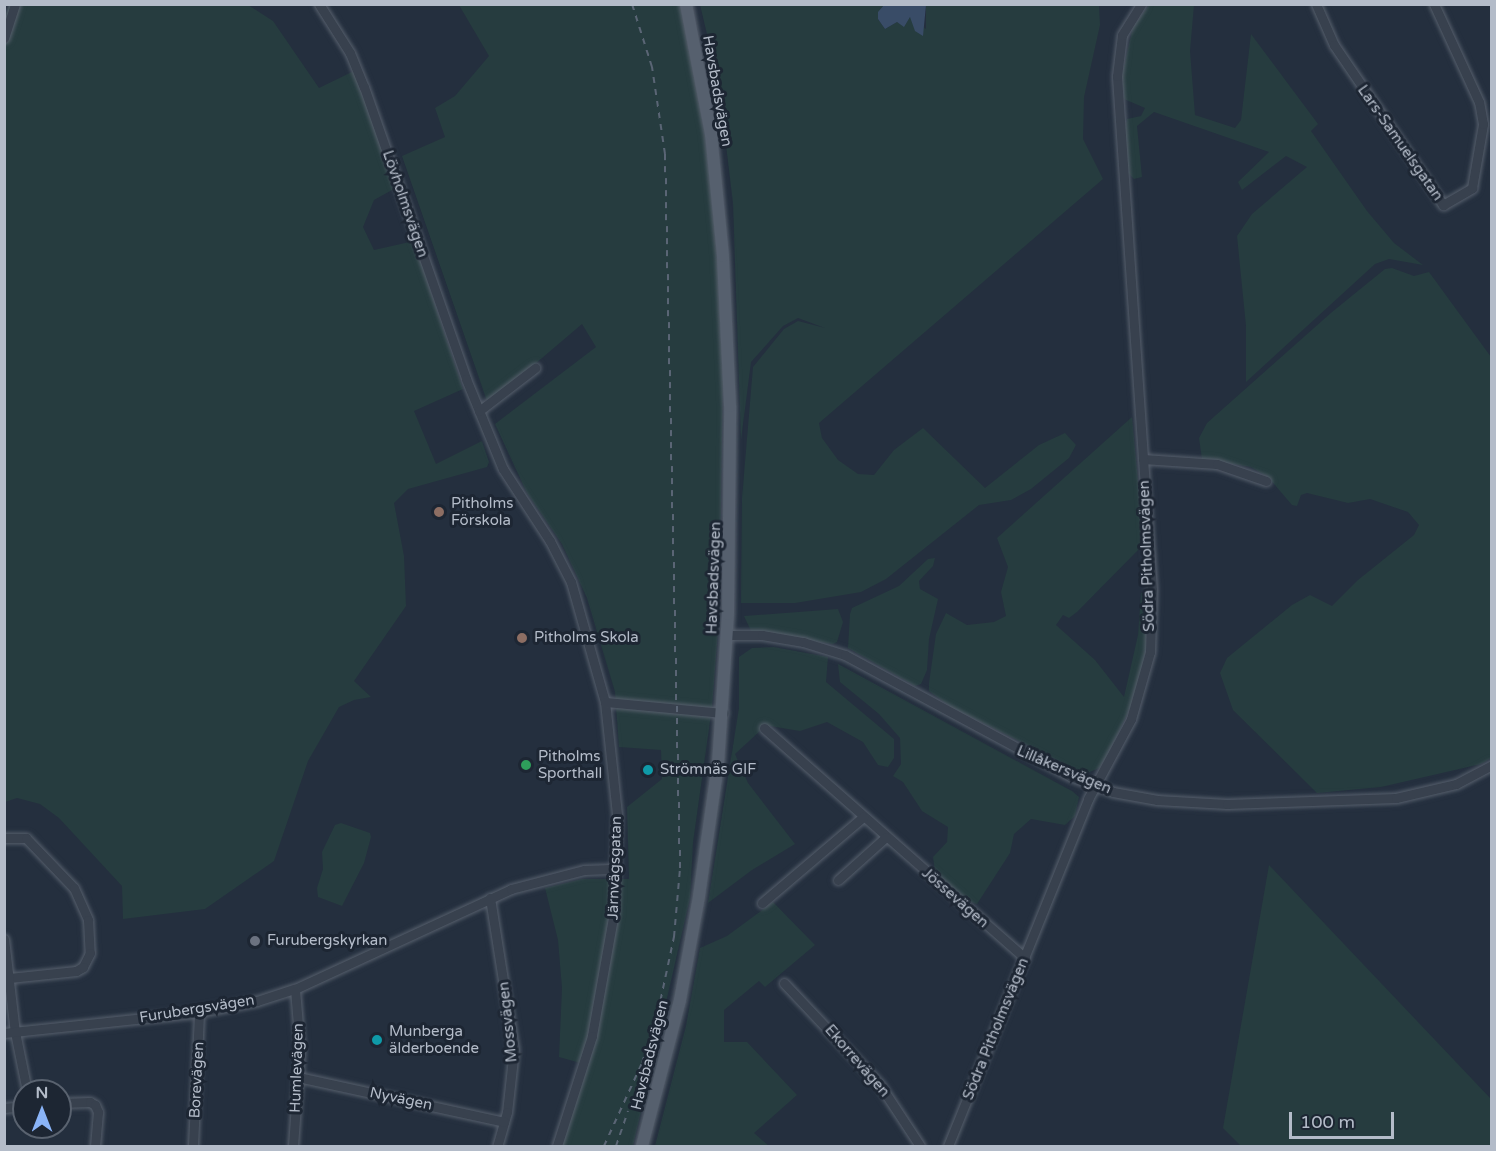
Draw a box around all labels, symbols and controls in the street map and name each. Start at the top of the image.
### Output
street label: Havsbadsvägen [698,34,736,148]
street label: Lars-Samuelsgatan [1353,82,1447,204]
street label: Lövholmsvägen [378,148,432,260]
street label: Södra Pitholmsvägen [1135,480,1159,632]
place label: Pitholms Förskola [451,494,513,529]
marker: Pitholms Förskola [432,505,446,519]
street label: Havsbadsvägen [703,521,725,635]
place label: Pitholms Skola [534,629,639,647]
marker: Pitholms Skola [515,631,529,645]
street label: Lillåkersvägen [1014,742,1114,798]
place label: Pitholms Sporthall [538,747,602,782]
marker: Pitholms Sporthall [519,758,533,772]
place label: Strömnäs GIF [660,761,756,779]
marker: Strömnäs GIF [641,763,655,777]
street label: Järnvägsgatan [604,816,626,920]
street label: Jössevägen [918,864,992,932]
place label: Furubergskyrkan [267,932,387,950]
marker: Furubergskyrkan [248,934,262,948]
street label: Södra Pitholmsvägen [959,955,1033,1103]
street label: Mossvägen [495,981,521,1063]
street label: Furubergsvägen [138,991,256,1027]
street label: Havsbadsvägen [628,998,672,1112]
street label: Ekorrevägen [821,1021,893,1101]
place label: Munberga älderboende [389,1022,479,1057]
street label: Humlevägen [286,1023,308,1113]
marker: Munberga älderboende [370,1033,384,1047]
street label: Borevägen [186,1041,208,1119]
north arrow [12,1079,72,1139]
text: N [36,1083,48,1103]
street label: Nyvägen [368,1084,434,1114]
scale bar [1292,1100,1397,1138]
text: 100 m [1300,1111,1355,1133]

